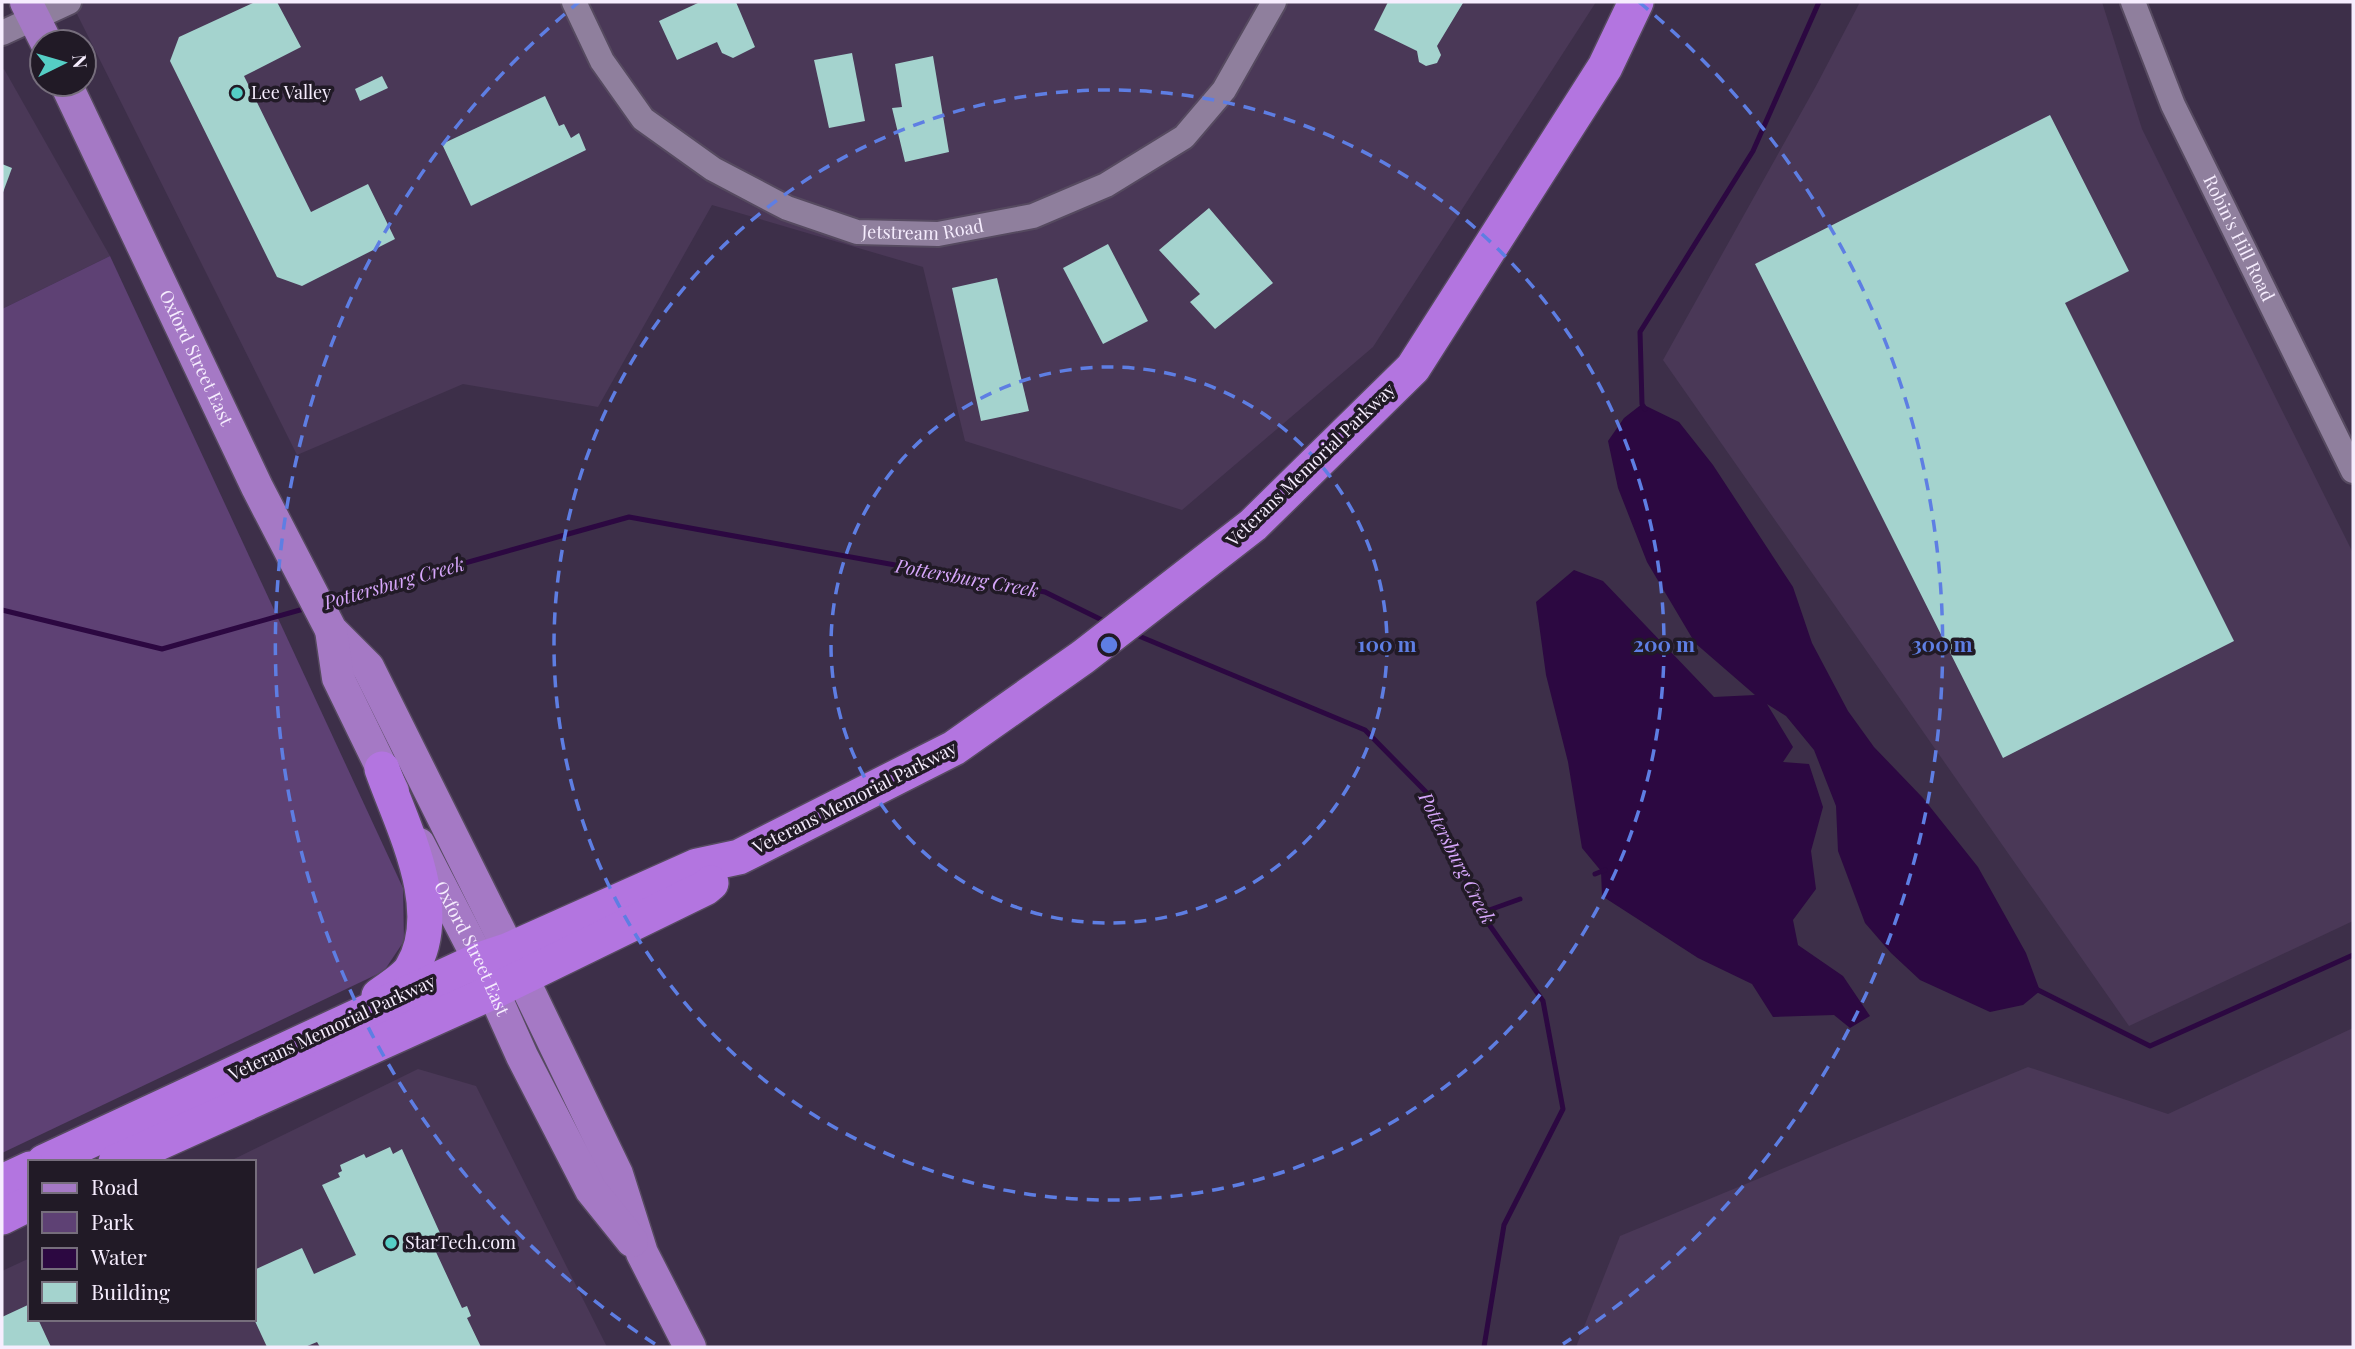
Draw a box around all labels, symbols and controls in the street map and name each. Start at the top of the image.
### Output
north arrow [28,28,98,98]
text: N [67,53,95,70]
place label: Lee Valley [251,80,331,104]
marker: Lee Valley [229,85,245,101]
street label: Robin's Hill Road [2198,171,2281,306]
street label: Jetstream Road [860,213,986,245]
street label: Oxford Street East [154,286,239,430]
street label: Veterans Memorial Parkway [1220,377,1400,552]
water label: Pottersburg Creek [320,550,467,615]
water label: Pottersburg Creek [893,551,1041,602]
text: 100 m [1357,629,1417,657]
text: 200 m [1633,629,1695,657]
text: 300 m [1911,629,1973,657]
centre of rings [1097,633,1121,657]
street label: Veterans Memorial Parkway [748,735,961,860]
water label: Pottersburg Creek [1413,786,1502,928]
street label: Oxford Street East [429,876,516,1020]
street label: Veterans Memorial Parkway [223,968,439,1086]
legend [28,1160,256,1321]
text: Road [91,1172,139,1200]
text: Park [91,1207,135,1235]
place label: StarTech.com [405,1230,516,1254]
marker: StarTech.com [383,1235,399,1251]
text: Water [90,1242,147,1270]
text: Building [91,1277,170,1305]

